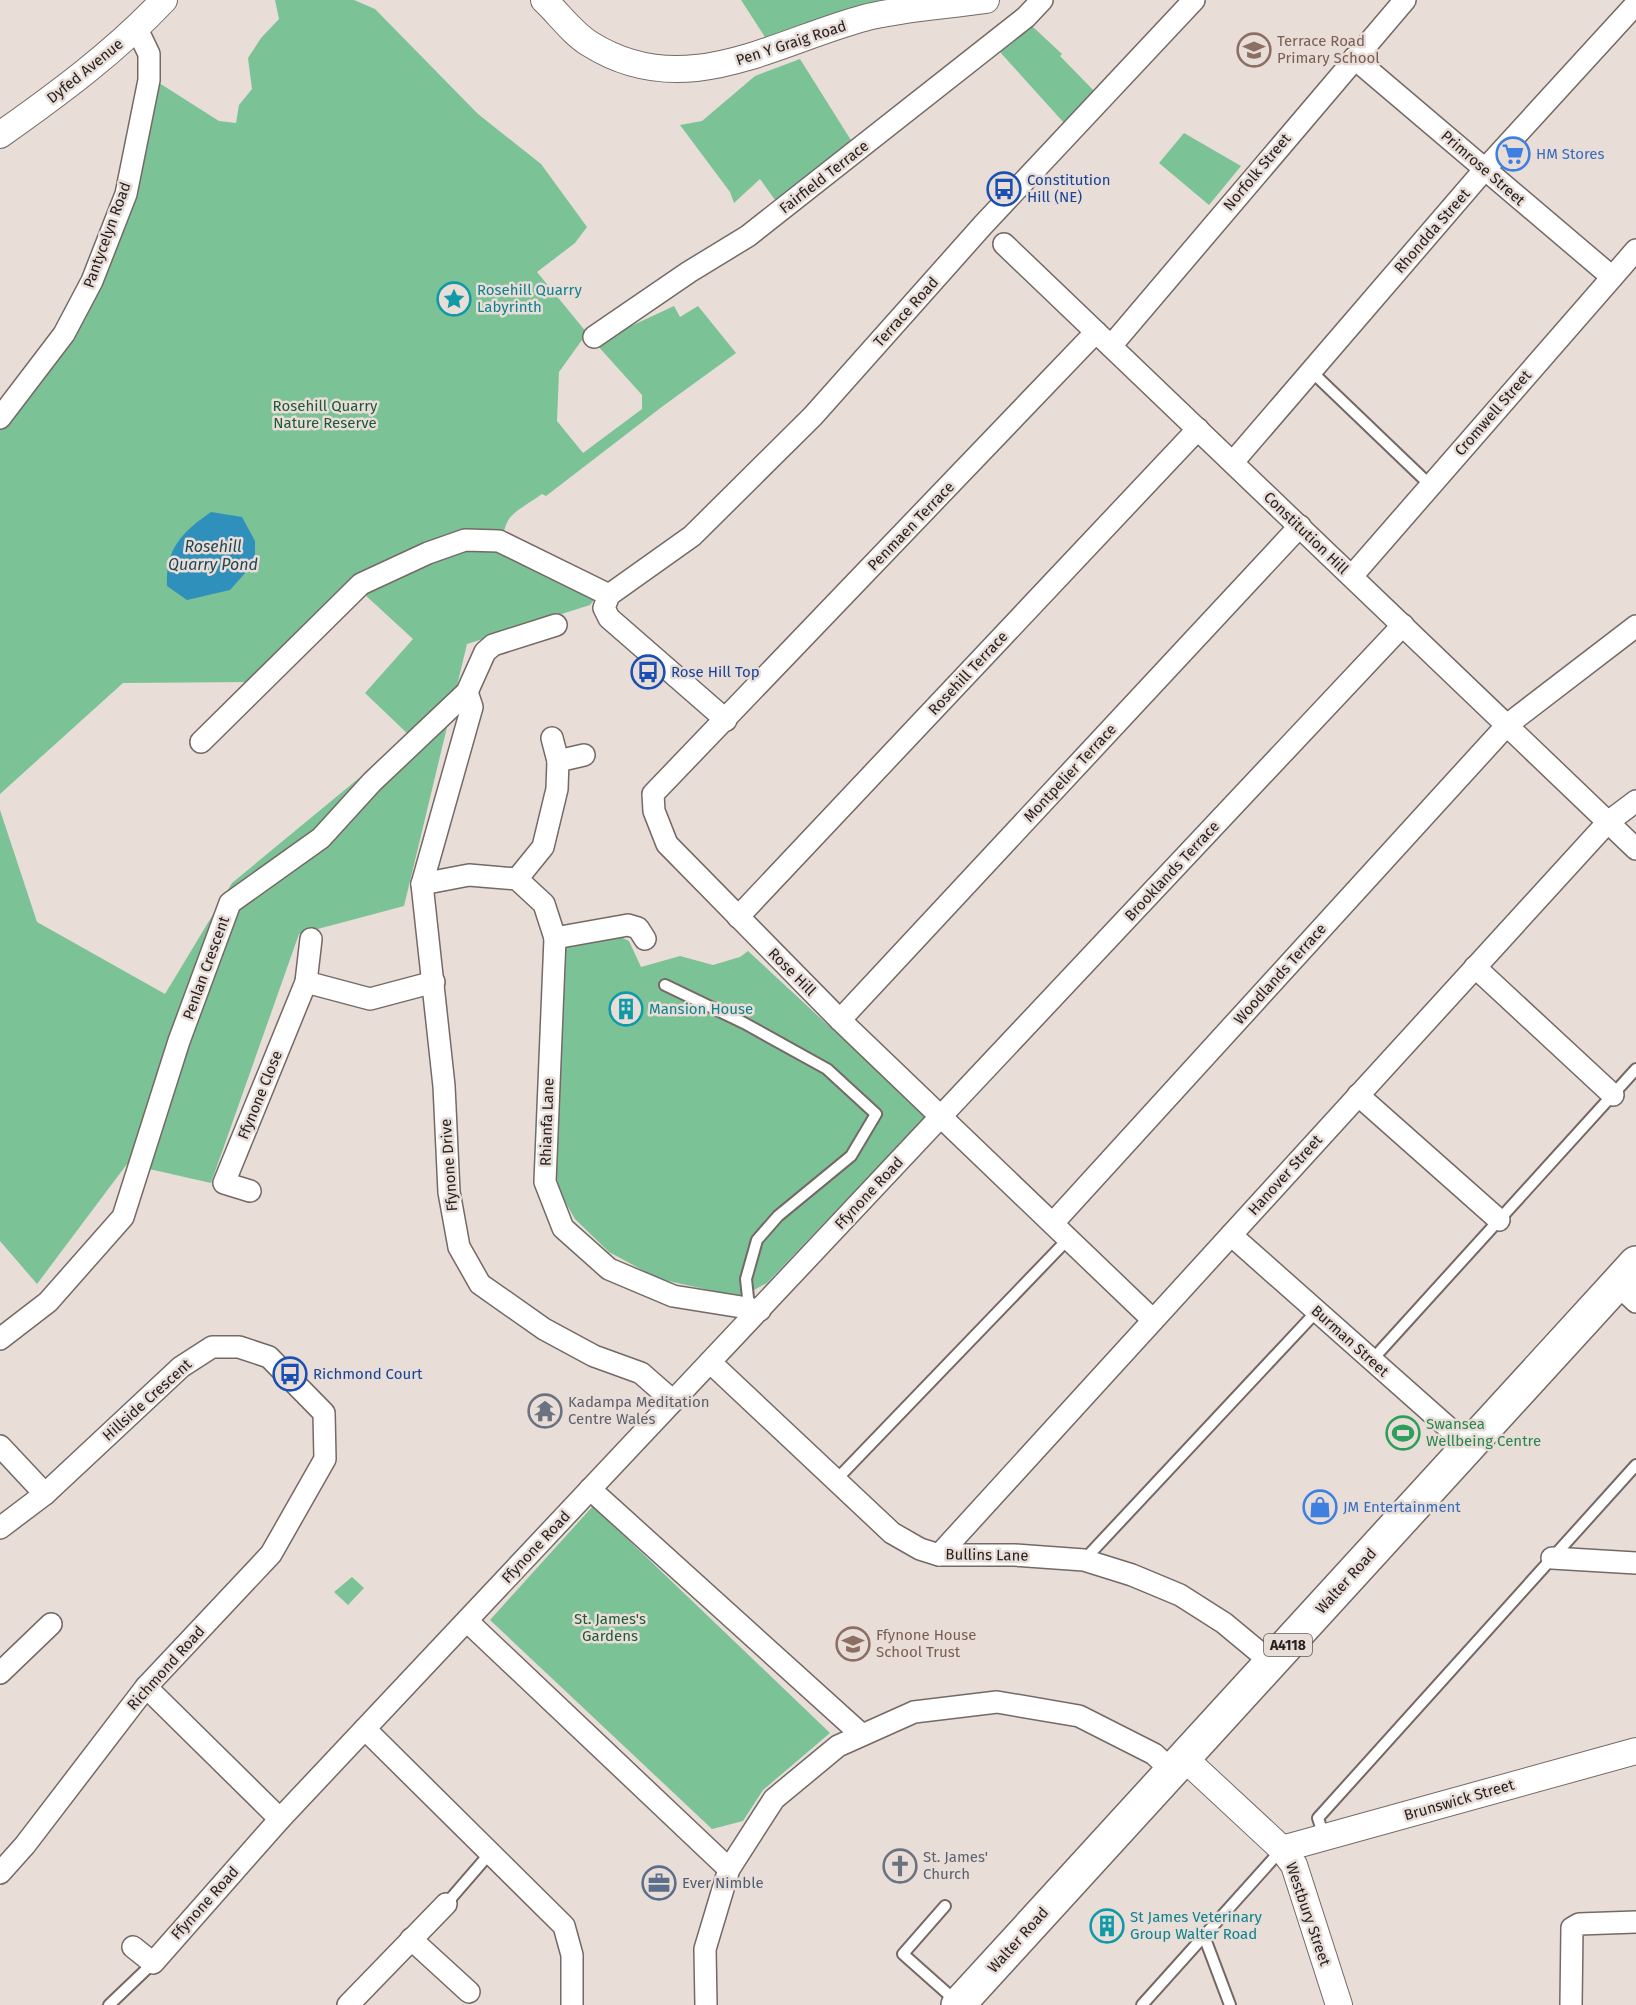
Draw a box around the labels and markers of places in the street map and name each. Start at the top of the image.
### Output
school or university icon: Terrace Road Primary School [1236,32,1272,68]
place label: Terrace Road Primary School [1277,32,1380,67]
supermarket icon: HM Stores [1495,136,1531,172]
place label: HM Stores [1536,145,1605,163]
bus stop icon: Constitution Hill (NE) [986,171,1022,207]
place label: Constitution Hill (NE) [1027,171,1111,206]
place icon: Rosehill Quarry Labyrinth [436,281,472,317]
place label: Rosehill Quarry Labyrinth [477,281,582,316]
bus stop icon: Rose Hill Top [630,654,666,690]
place label: Rose Hill Top [671,663,760,681]
building icon: Mansion House [608,991,644,1027]
place label: Mansion House [649,1000,753,1018]
bus stop icon: Richmond Court [272,1356,308,1392]
place label: Richmond Court [313,1365,423,1383]
temple icon: Kadampa Meditation Centre Wales [527,1393,563,1429]
place label: Kadampa Meditation Centre Wales [568,1393,709,1428]
sports icon: Swansea Wellbeing Centre [1385,1415,1421,1451]
place label: Swansea Wellbeing Centre [1426,1415,1541,1450]
shop icon: JM Entertainment [1302,1489,1338,1525]
place label: JM Entertainment [1343,1498,1461,1516]
school or university icon: Ffynone House School Trust [835,1626,871,1662]
place label: Ffynone House School Trust [876,1626,977,1661]
church icon: St. James' Church [882,1848,918,1884]
place label: St. James' Church [923,1848,988,1883]
office icon: Ever Nimble [641,1865,677,1901]
place label: Ever Nimble [682,1874,764,1892]
building icon: St James Veterinary Group Walter Road [1089,1908,1125,1944]
place label: St James Veterinary Group Walter Road [1130,1908,1263,1943]

